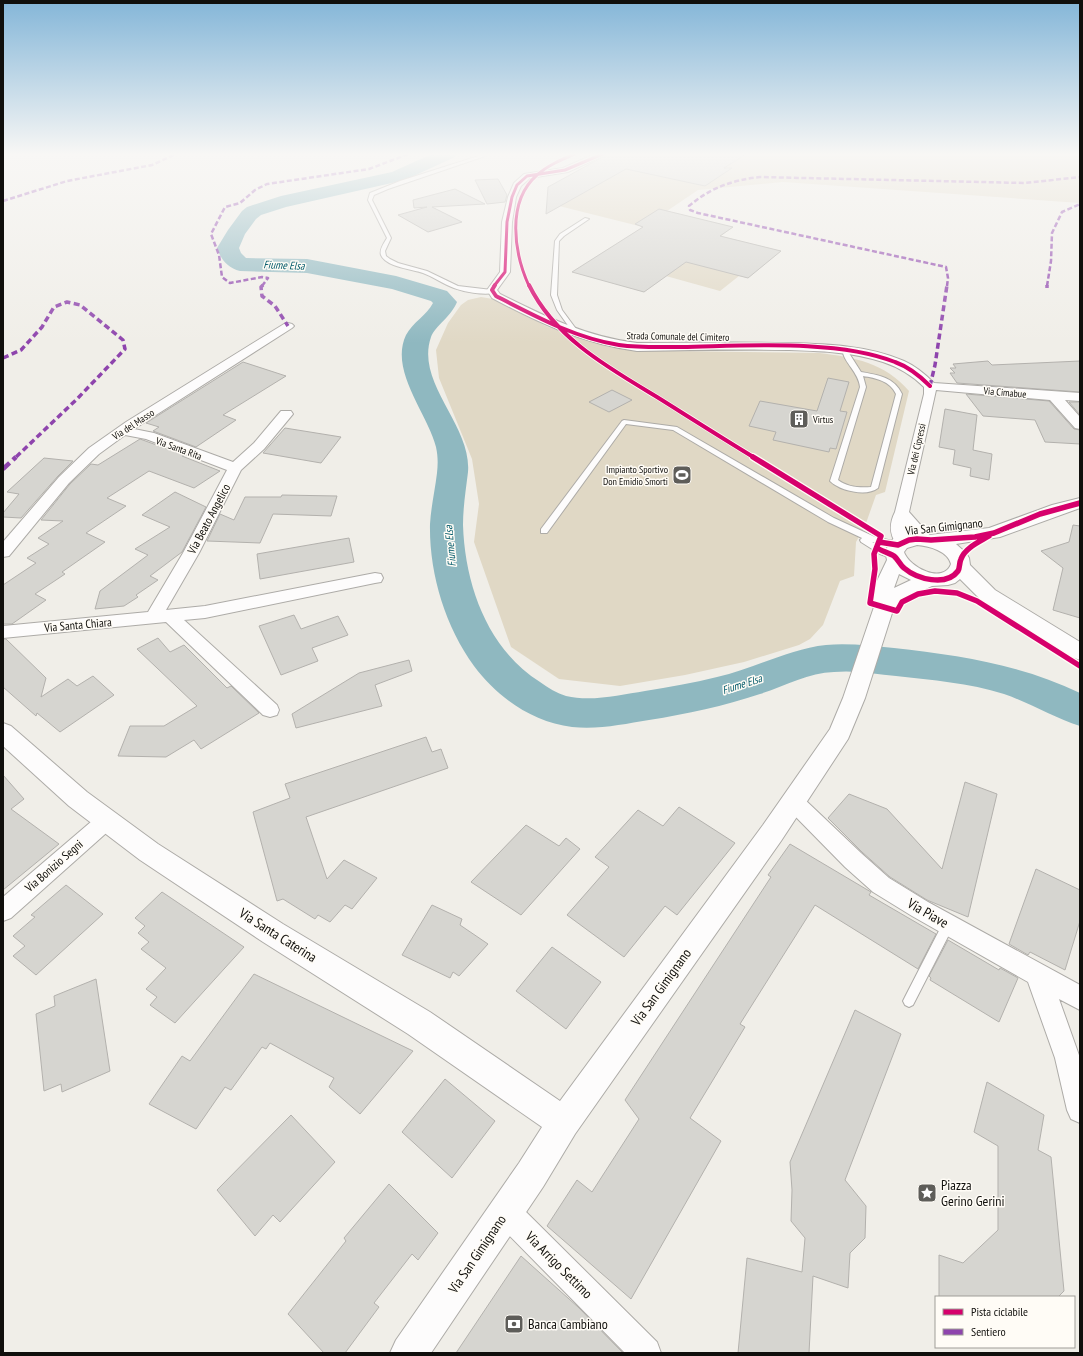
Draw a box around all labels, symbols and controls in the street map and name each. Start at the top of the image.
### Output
water label: Fiume Elsa [263,257,305,273]
street label: Strada Comunale del Cimitero [626,329,730,344]
street label: Via Cimabue [982,384,1027,401]
street label: Via del Masso [109,406,157,443]
building icon: Virtus [788,408,810,430]
place label: Virtus [812,413,834,426]
street label: Via dei Cipressi [904,422,929,477]
street label: Via Santa Rita [153,434,204,463]
place label: Impianto Sportivo Don Emidio Smorti [603,463,668,488]
sports icon: Impianto Sportivo Don Emidio Smorti [671,464,693,486]
street label: Via Beato Angelico [183,481,233,557]
street label: Via San Gimignano [903,515,983,538]
water label: Fiume Elsa [441,524,459,567]
street label: Via Santa Chiara [43,614,112,635]
water label: Fiume Elsa [720,671,764,697]
street label: Via Bonizio Segni [21,836,86,896]
street label: Via Piave [903,894,952,932]
street label: Via Santa Caterina [235,903,320,966]
street label: Via San Gimignano [626,945,695,1030]
place label: Piazza Gerino Gerini [941,1176,1004,1210]
place icon: Piazza Gerino Gerini [916,1182,938,1204]
street label: Via San Gimignano [444,1211,510,1298]
street label: Via Arrigo Settimo [521,1227,596,1302]
legend [935,1296,1075,1348]
text: Pista ciclabile [971,1304,1028,1319]
bank icon: Banca Cambiano [503,1313,525,1335]
place label: Banca Cambiano [528,1315,608,1333]
text: Sentiero [971,1324,1006,1339]

